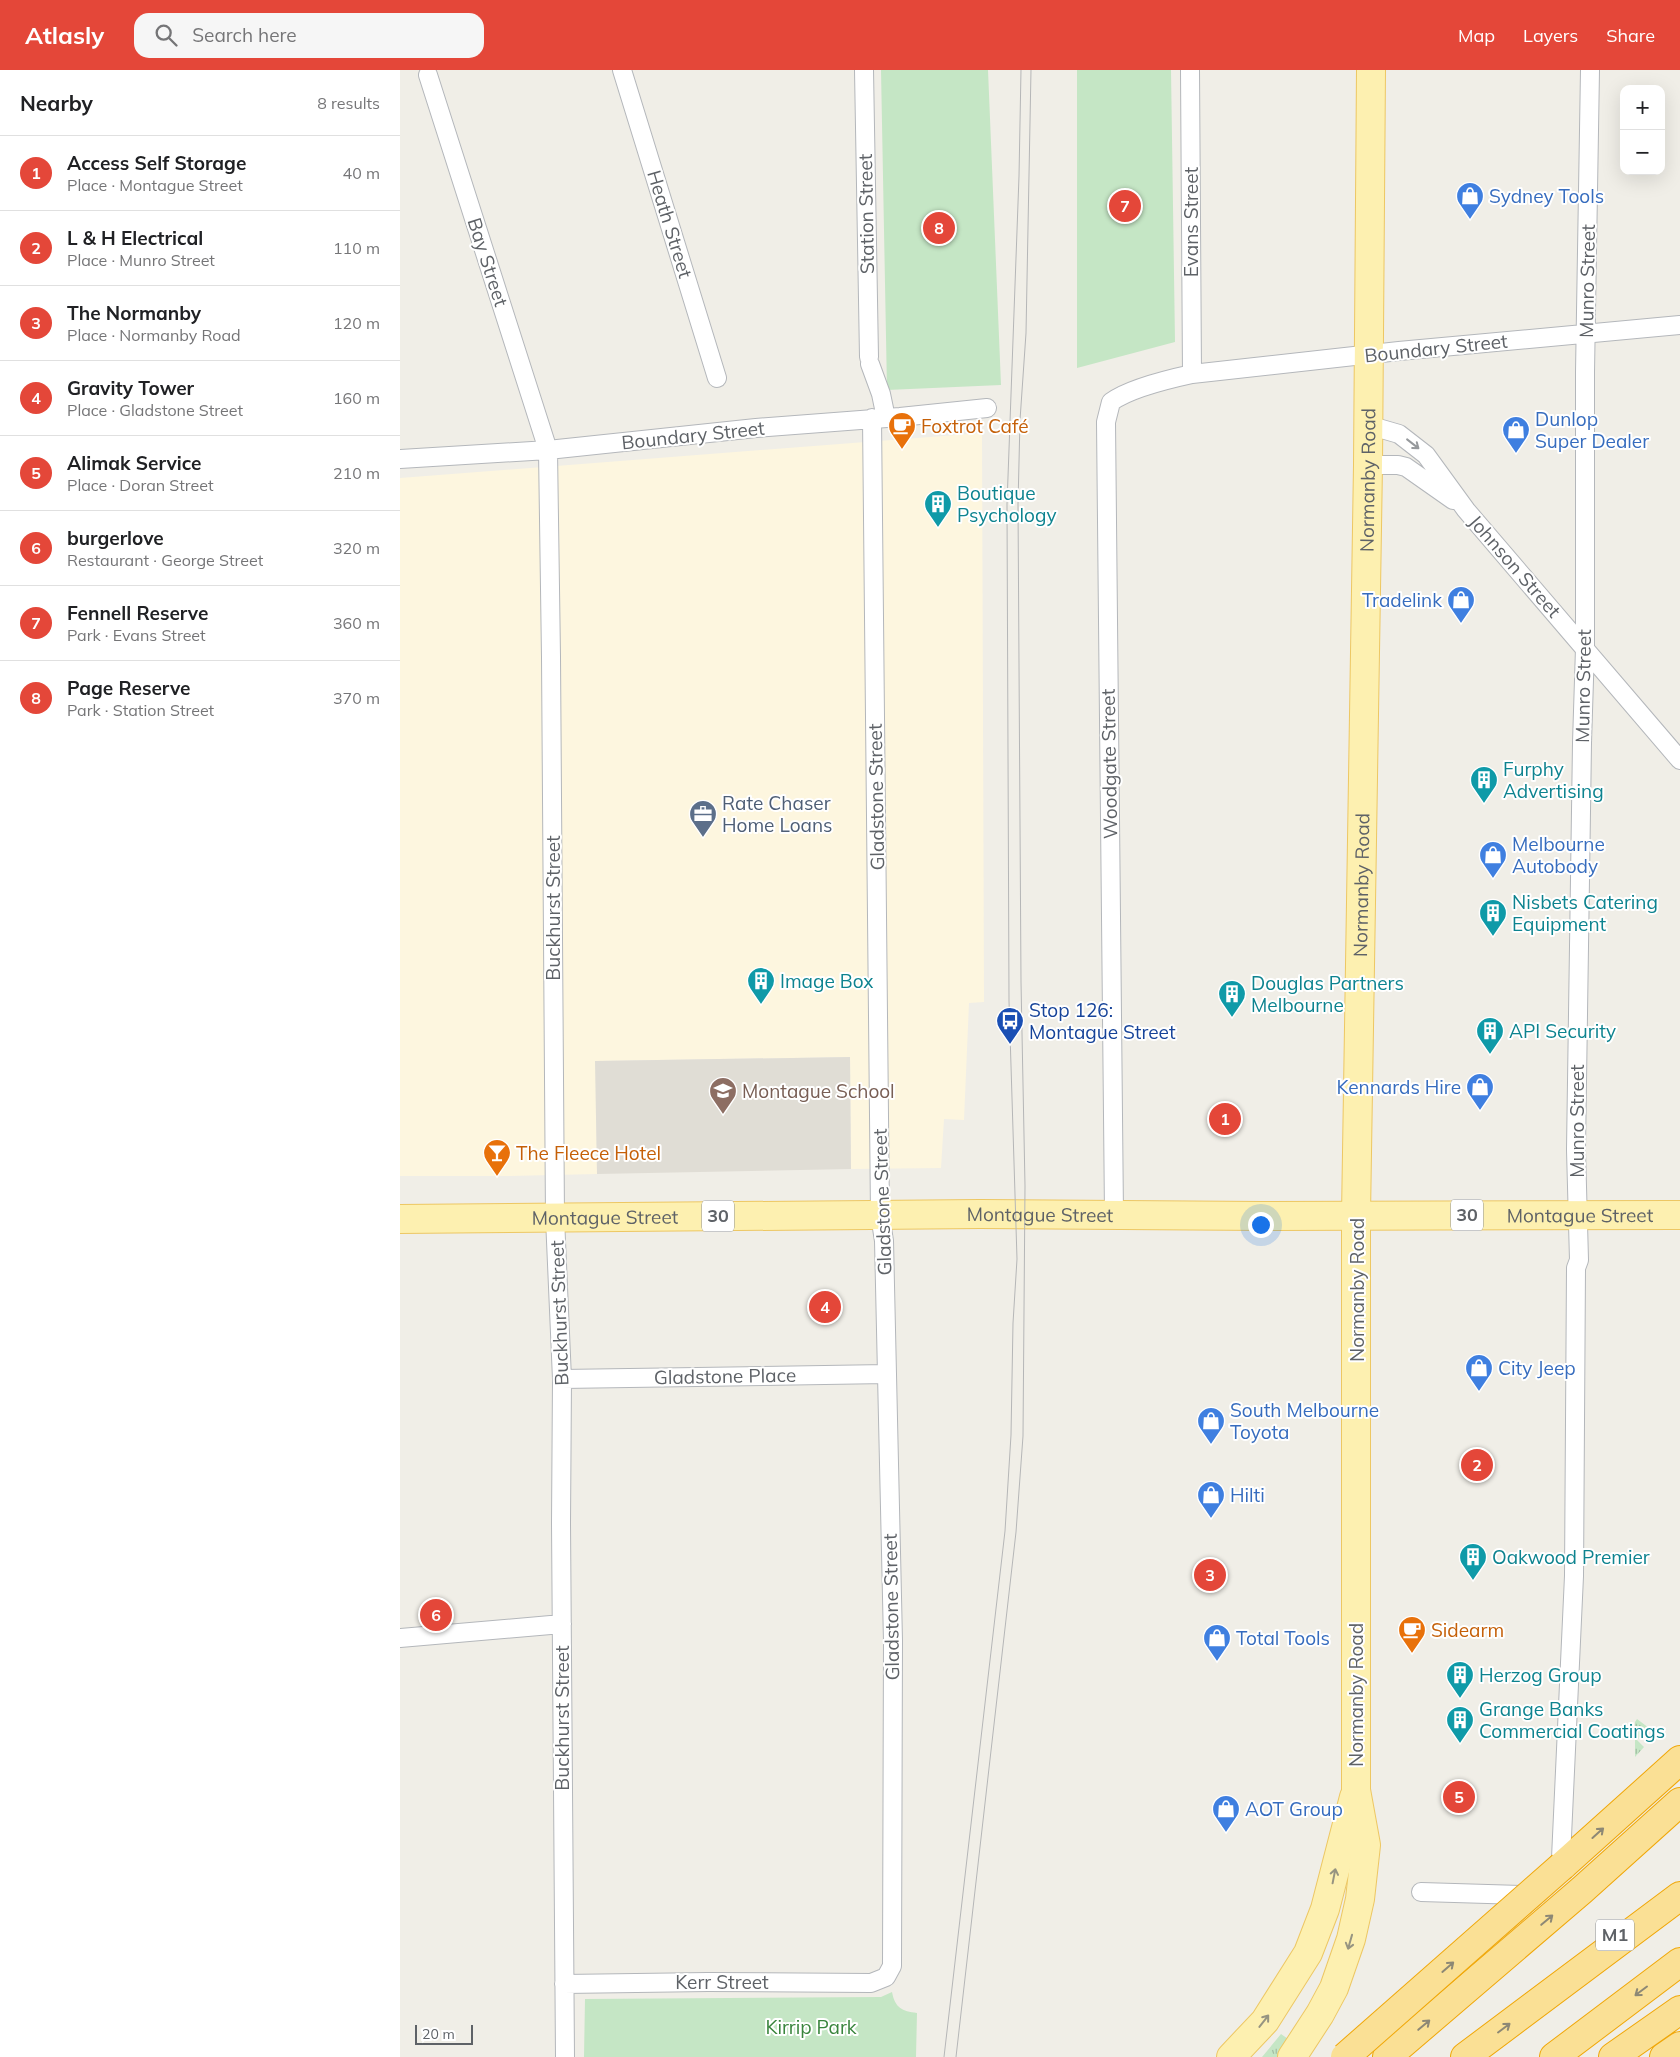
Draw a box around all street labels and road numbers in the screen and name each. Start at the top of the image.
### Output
street label: Station Street [853,153,879,274]
street label: Evans Street [1179,166,1203,277]
street label: Heath Street [642,167,698,281]
street label: Bay Street [462,215,514,310]
street label: Munro Street [1574,224,1600,338]
street label: Boundary Street [1363,329,1509,367]
street label: Normanby Road [1355,408,1380,552]
street label: Boundary Street [620,416,766,454]
street label: Johnson Street [1464,510,1566,623]
street label: Munro Street [1570,629,1596,743]
street label: Woodgate Street [1096,688,1122,839]
street label: Gladstone Street [863,723,889,871]
street label: Normanby Road [1348,813,1374,957]
street label: Buckhurst Street [541,835,565,981]
street label: Munro Street [1565,1064,1589,1178]
street label: Gladstone Street [867,1128,897,1276]
road number: 30 [702,1200,734,1232]
road number: 30 [1451,1200,1483,1230]
street label: Montague Street [967,1202,1114,1227]
street label: Montague Street [1507,1203,1654,1227]
street label: Montague Street [532,1205,679,1230]
street label: Normanby Road [1345,1218,1369,1362]
street label: Buckhurst Street [544,1240,574,1386]
street label: Gladstone Place [654,1363,796,1389]
street label: Gladstone Street [878,1533,904,1681]
street label: Normanby Road [1344,1623,1368,1767]
street label: Buckhurst Street [550,1645,574,1791]
road number: M1 [1596,1920,1634,1950]
street label: Kerr Street [675,1970,769,1994]

